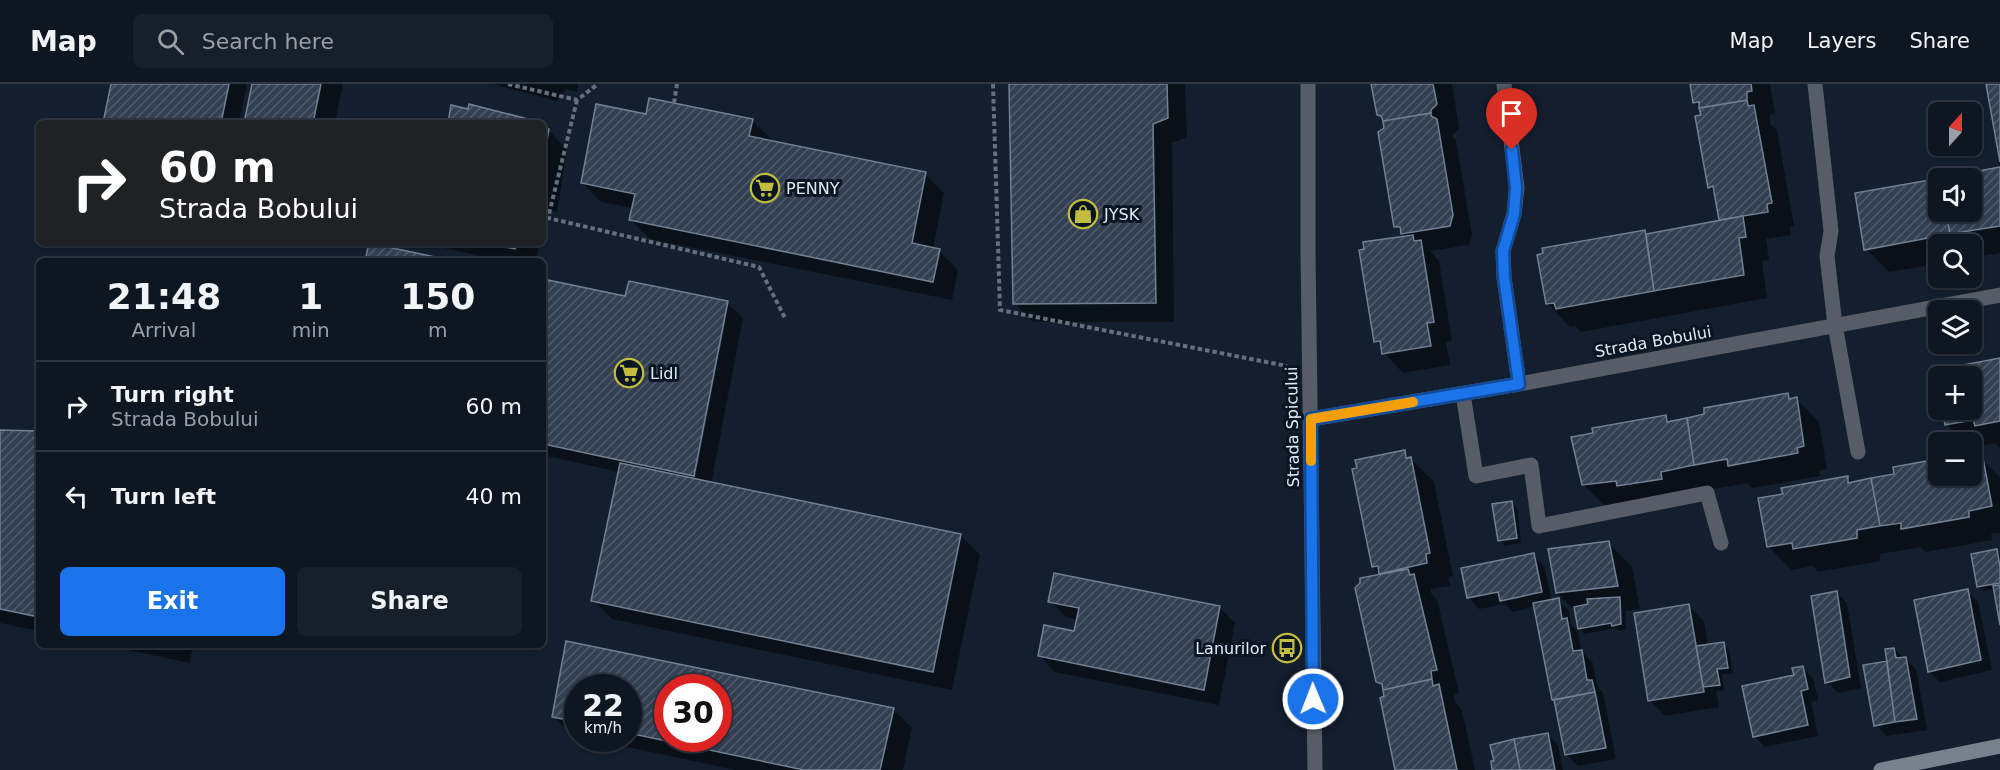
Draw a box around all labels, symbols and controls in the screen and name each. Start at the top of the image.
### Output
search box [133,14,553,68]
text: Map [30,25,97,58]
icon: search [154,25,187,58]
text: Search here [202,29,334,54]
text: Map [1730,29,1774,53]
text: Layers [1807,29,1876,53]
text: Share [1909,29,1970,53]
pin [1486,88,1537,150]
icon: arrive [1495,97,1528,130]
north arrow [1928,102,1982,156]
map controls [1928,102,1982,486]
text: 60 m [159,143,276,192]
icon: right [60,144,138,222]
button: sound [1928,168,1982,222]
supermarket icon: PENNY [749,172,781,204]
place label: PENNY [786,179,840,198]
text: Strada Bobului [159,193,358,224]
shop icon: JYSK [1067,198,1099,230]
place label: JYSK [1103,205,1140,224]
button: search [1928,234,1982,288]
text: 21:48 [107,276,221,317]
text: 1 [298,276,323,317]
text: 150 [400,276,475,317]
button: layers [1928,300,1982,354]
text: Arrival [131,318,196,342]
text: min [292,318,330,342]
text: m [428,318,448,342]
street label: Strada Bobului [1593,322,1713,361]
supermarket icon: Lidl [613,357,645,389]
place label: Lidl [650,364,678,383]
button: + [1928,366,1982,420]
street label: Strada Spicului [1282,367,1303,487]
text: Turn right [111,382,234,407]
icon: right [60,390,93,423]
text: 60 m [466,394,522,419]
text: Strada Bobului [111,407,258,431]
button: − [1928,432,1982,486]
icon: left [60,480,93,513]
text: Turn left [111,484,216,509]
text: 40 m [466,484,522,509]
button: Exit [60,567,285,636]
button: Share [297,567,522,636]
bus stop icon: Lanurilor [1271,632,1303,664]
place label: Lanurilor [1195,639,1266,658]
position arrow [1281,667,1345,731]
speed limit sign: 30 [654,674,732,752]
text: 22 [582,688,624,723]
text: km/h [584,719,622,737]

